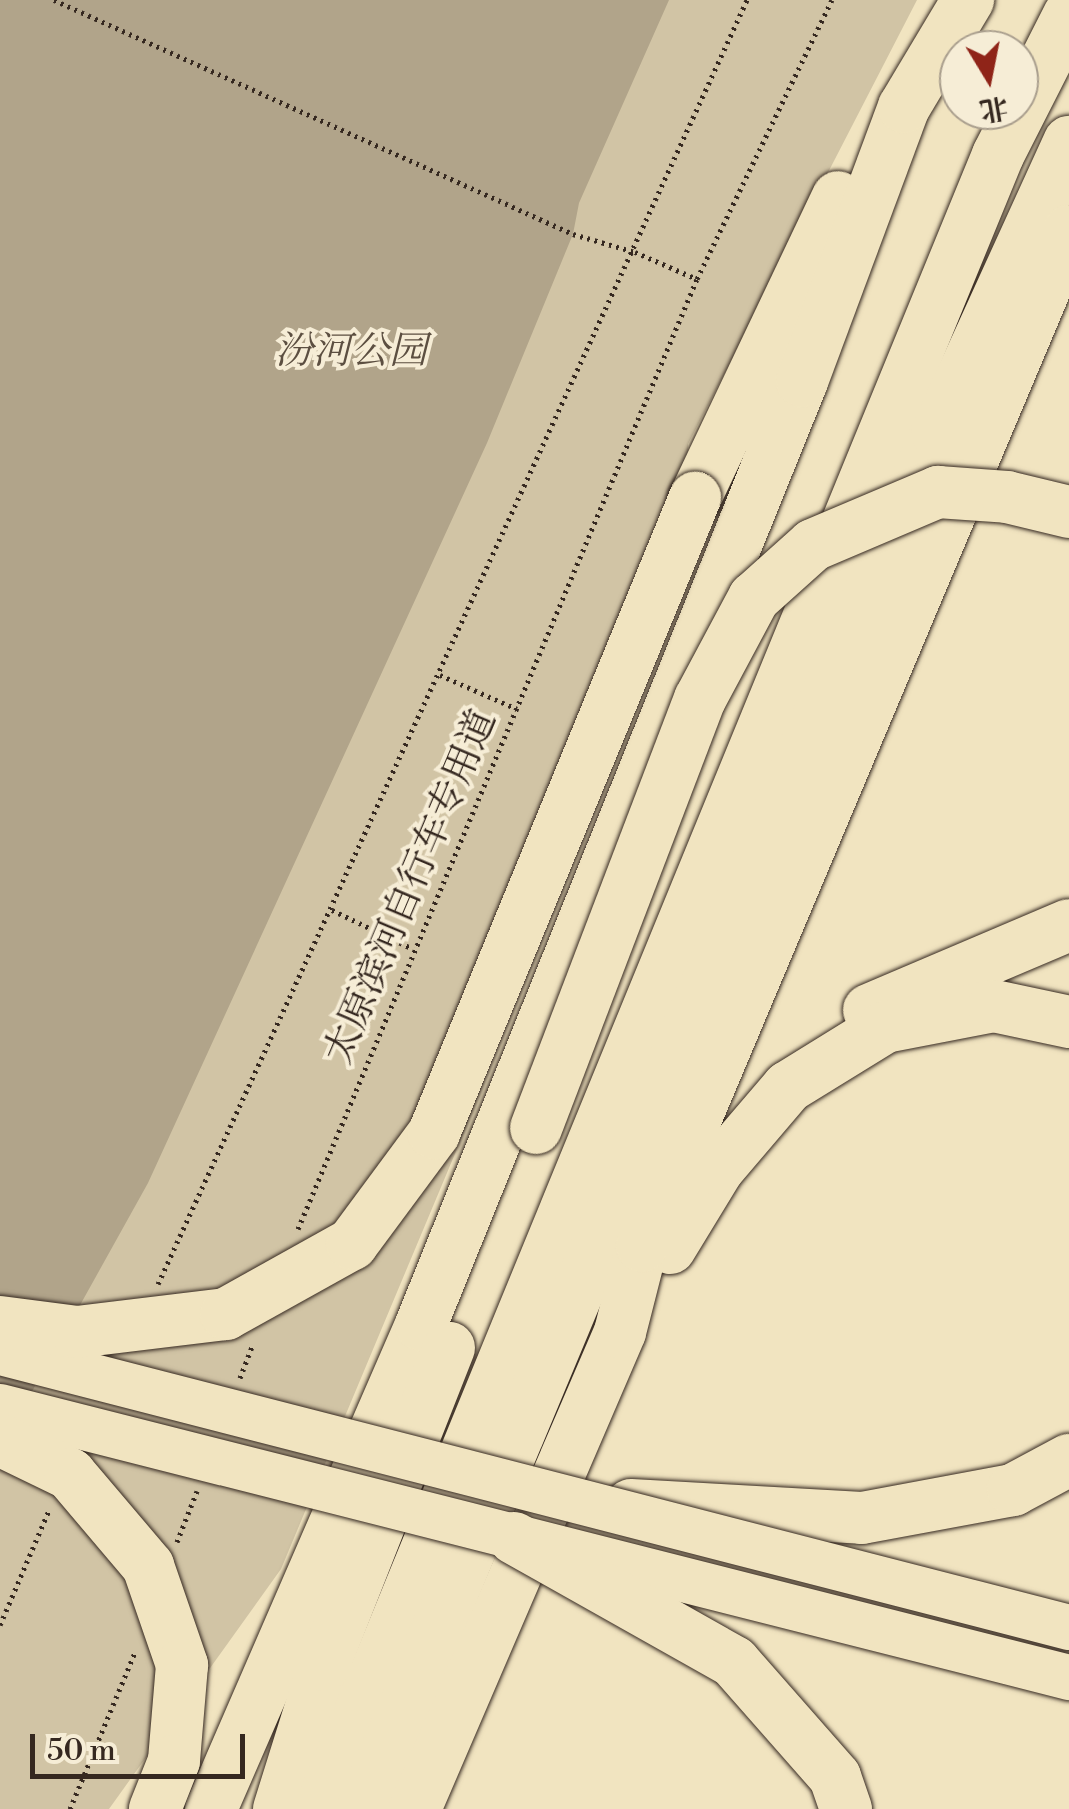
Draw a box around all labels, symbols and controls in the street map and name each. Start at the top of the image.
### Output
north arrow [939,30,1039,130]
text: 北 [977,88,1011,128]
park label: 汾河公园 [275,329,427,375]
street label: 太原滨河自行车专用道 [316,703,506,1071]
scale bar [35,1714,250,1776]
text: 50 m [47,1732,116,1770]

